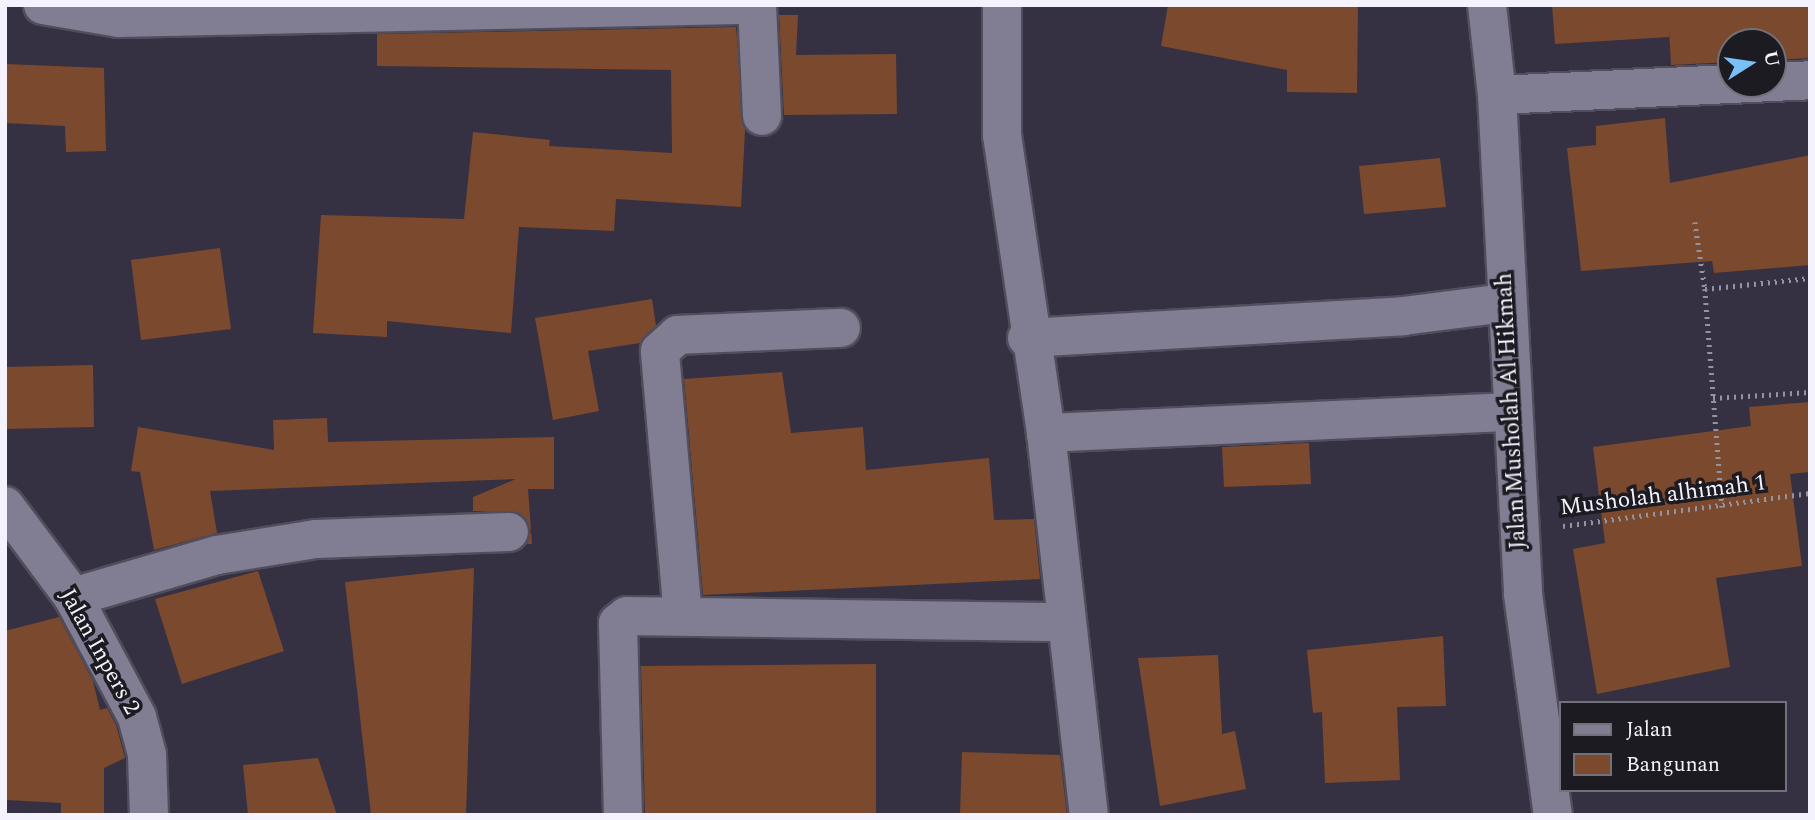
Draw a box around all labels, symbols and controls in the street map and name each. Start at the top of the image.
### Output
north arrow [1717,28,1787,98]
text: U [1755,48,1787,70]
street label: Jalan Musholah Al Hikmah [1491,272,1533,550]
street label: Musholah alhimah 1 [1558,470,1768,522]
street label: Jalan Inpers 2 [53,584,145,720]
legend [1560,701,1787,792]
text: Jalan [1626,714,1672,746]
text: Bangunan [1626,749,1720,781]

